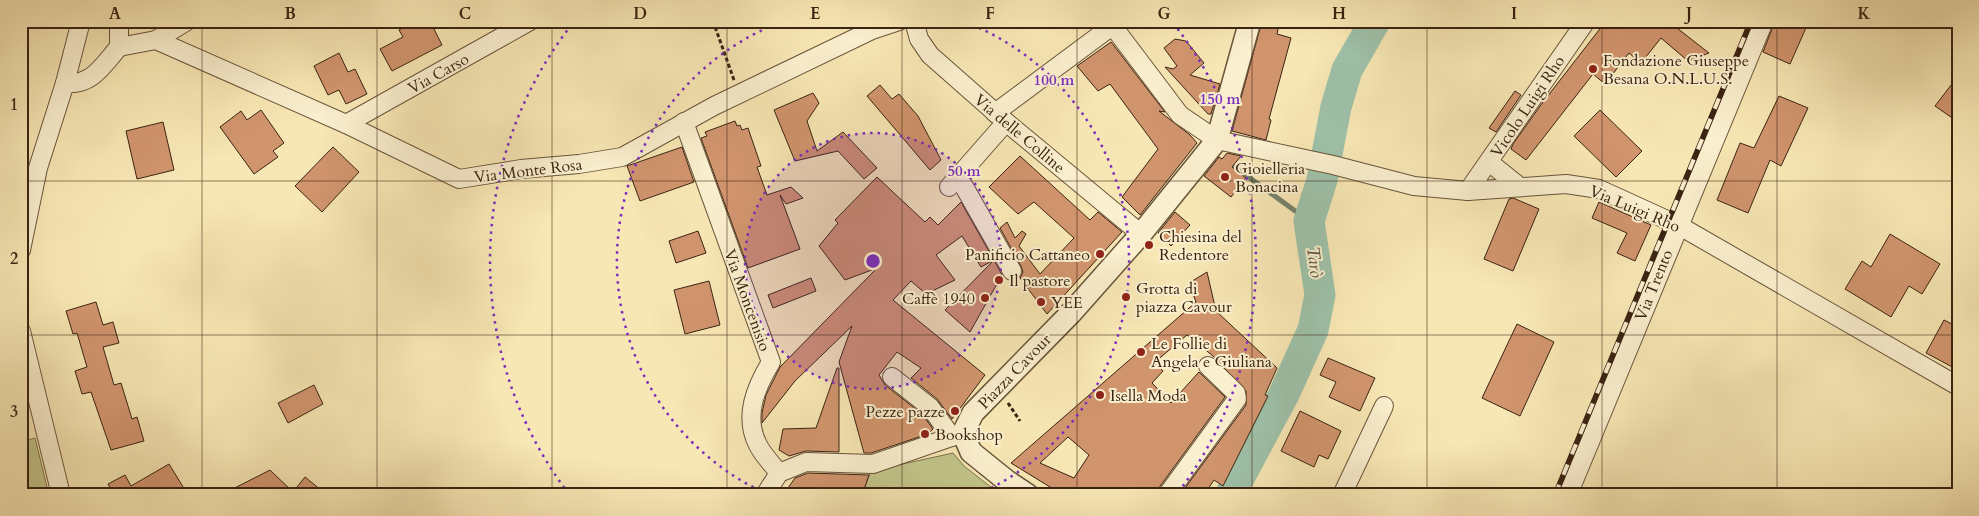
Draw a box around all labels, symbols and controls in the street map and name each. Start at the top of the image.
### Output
text: A [109,3,121,25]
text: B [284,3,296,25]
text: C [459,3,471,25]
text: D [633,3,647,25]
text: E [810,3,820,25]
text: F [985,3,995,25]
text: G [1157,3,1171,25]
text: H [1332,3,1346,25]
text: I [1511,3,1517,25]
text: J [1684,3,1692,25]
text: K [1858,3,1871,25]
street label: Via Carso [404,48,473,100]
place label: Fondazione Giuseppe Besana O.N.L.U.S. [1603,50,1749,90]
street label: Vicolo Luigi Rho [1486,51,1570,162]
marker: Fondazione Giuseppe Besana O.N.L.U.S. [1587,63,1599,75]
text: 100 m [1034,70,1075,90]
street label: Via delle Colline [969,89,1070,178]
text: 150 m [1200,89,1241,109]
text: 1 [10,94,18,116]
street label: Via Monte Rosa [473,153,584,189]
place label: Gioielleria Bonacina [1235,158,1305,198]
text: 50 m [947,161,981,181]
marker: Gioielleria Bonacina [1219,171,1231,183]
street label: Via Luigi Rho [1586,180,1684,238]
place label: Chiesina del Redentore [1159,226,1242,266]
marker: Chiesina del Redentore [1143,239,1155,251]
place label: Panificio Cattaneo [965,244,1090,266]
water label: Tarò [1300,245,1329,279]
street label: Via Moncenisio [718,246,776,355]
street label: Via Trento [1630,246,1678,324]
text: 2 [10,248,18,270]
marker: Panificio Cattaneo [1094,248,1106,260]
centre of rings [864,252,882,270]
place label: Il pastore [1009,270,1070,292]
marker: Il pastore [993,274,1005,286]
place label: Grotta di piazza Cavour [1136,278,1232,318]
place label: Caffè 1940 [902,288,975,310]
marker: Grotta di piazza Cavour [1120,291,1132,303]
marker: Caffè 1940 [979,292,991,304]
place label: YEE [1051,292,1083,314]
marker: YEE [1035,296,1047,308]
street label: Piazza Cavour [973,329,1056,414]
place label: Le Follie di Angela e Giuliana [1151,333,1272,373]
marker: Le Follie di Angela e Giuliana [1135,346,1147,358]
place label: Isella Moda [1110,385,1187,407]
marker: Isella Moda [1094,389,1106,401]
text: 3 [10,401,18,423]
place label: Pezze pazze [865,401,945,423]
marker: Pezze pazze [949,405,961,417]
place label: Bookshop [935,424,1003,446]
marker: Bookshop [919,428,931,440]

